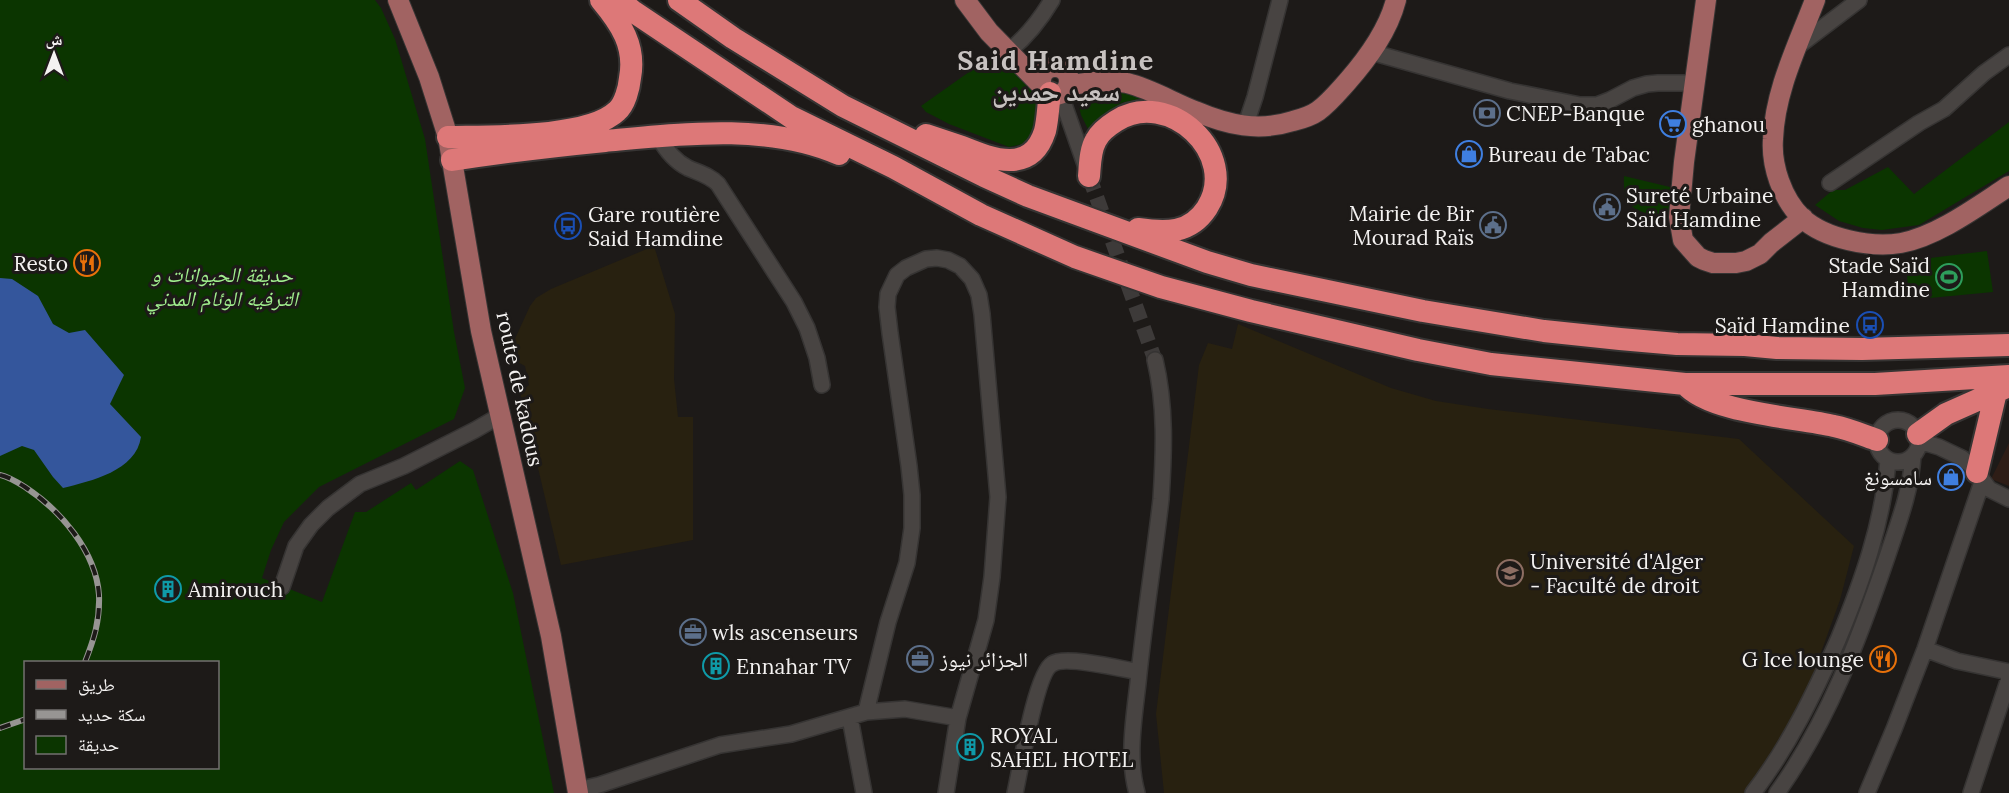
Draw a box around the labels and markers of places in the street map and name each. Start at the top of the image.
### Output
bank icon: CNEP-Banque [1472,98,1502,128]
place label: CNEP-Banque [1506,100,1645,127]
supermarket icon: ghanou [1658,109,1688,139]
place label: ghanou [1692,111,1765,138]
shop icon: Bureau de Tabac [1454,139,1484,169]
place label: Bureau de Tabac [1488,141,1650,168]
place label: Sureté Urbaine Saïd Hamdine [1626,182,1773,233]
public building icon: Sureté Urbaine Saïd Hamdine [1592,192,1622,222]
place label: Mairie de Bir Mourad Raïs [1349,200,1474,251]
place label: Gare routière Said Hamdine [588,201,723,252]
public building icon: Mairie de Bir Mourad Raïs [1478,210,1508,240]
bus stop icon: Gare routière Said Hamdine [553,211,583,241]
restaurant icon: Resto [72,248,102,278]
place label: Resto [13,250,68,277]
place label: Stade Saïd Hamdine [1829,252,1930,303]
sports icon: Stade Saïd Hamdine [1934,262,1964,292]
bus stop icon: Saïd Hamdine [1855,310,1885,340]
place label: Saïd Hamdine [1715,312,1850,339]
shop icon: سامسونغ [1936,462,1966,492]
place label: سامسونغ [1864,464,1932,491]
place label: Université d'Alger - Faculté de droit [1530,548,1703,599]
school or university icon: Université d'Alger - Faculté de droit [1495,558,1525,588]
building icon: Amirouch [153,574,183,604]
place label: Amirouch [187,576,283,603]
office icon: wls ascenseurs [678,617,708,647]
place label: wls ascenseurs [712,619,858,646]
office icon: الجزائر نيوز [905,644,935,674]
restaurant icon: G Ice lounge [1868,644,1898,674]
place label: الجزائر نيوز [939,646,1028,673]
place label: G Ice lounge [1742,646,1864,673]
building icon: Ennahar TV [701,651,731,681]
place label: Ennahar TV [736,653,852,680]
place label: ROYAL SAHEL HOTEL [990,722,1133,773]
building icon: ROYAL SAHEL HOTEL [955,732,985,762]

